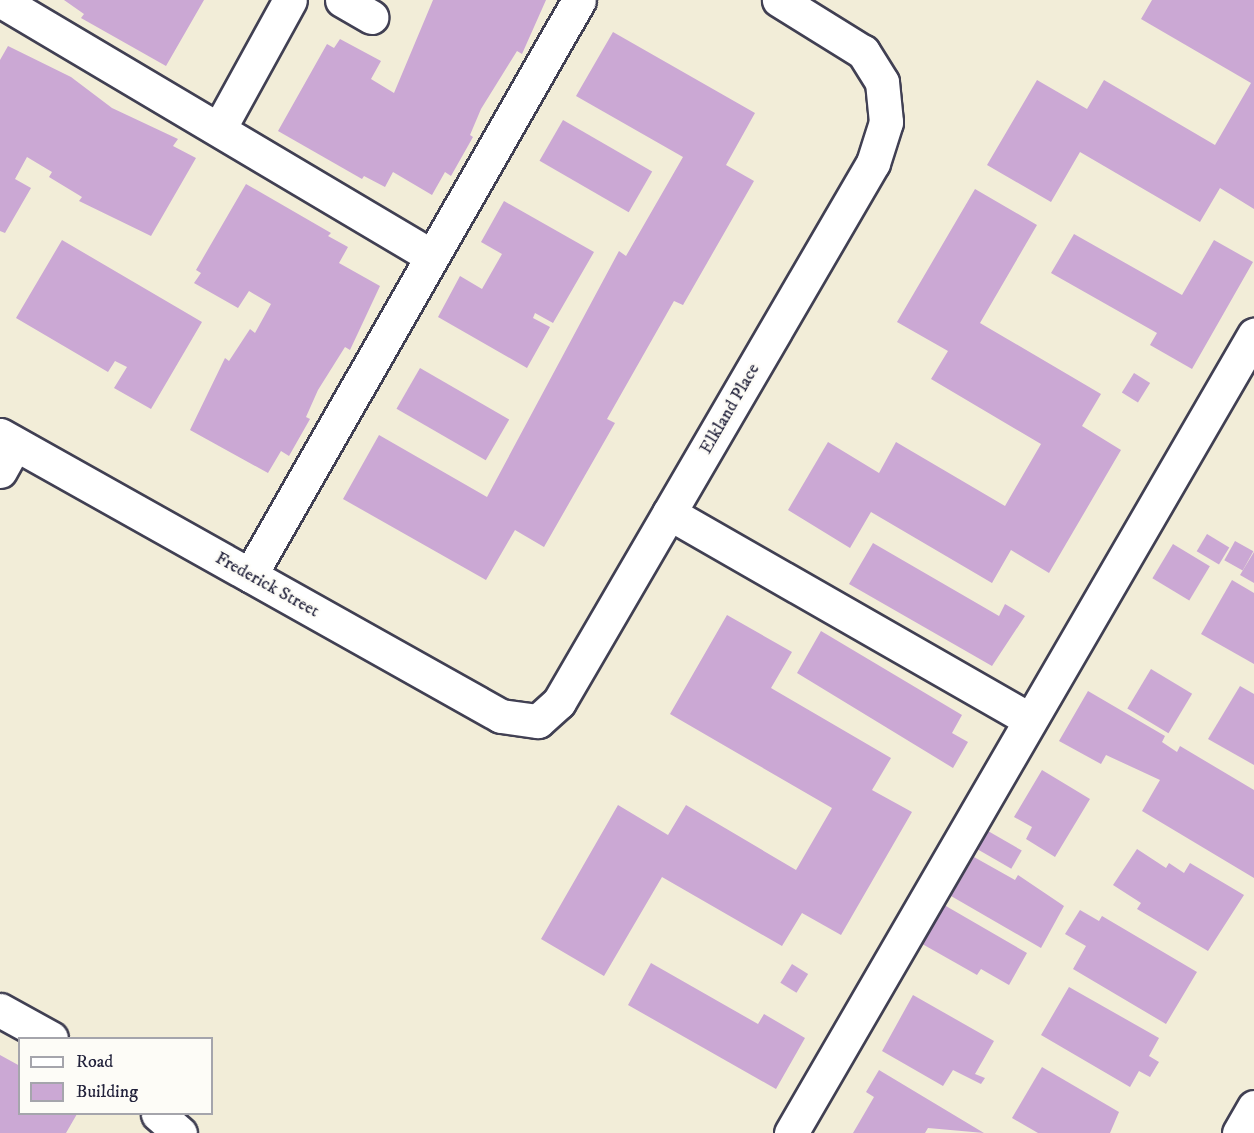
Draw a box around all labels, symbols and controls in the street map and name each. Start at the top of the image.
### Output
street label: Elkland Place [695,360,765,458]
street label: Frederick Street [211,548,323,622]
legend [18,1037,213,1115]
text: Road [76,1051,113,1073]
text: Building [76,1081,138,1103]

